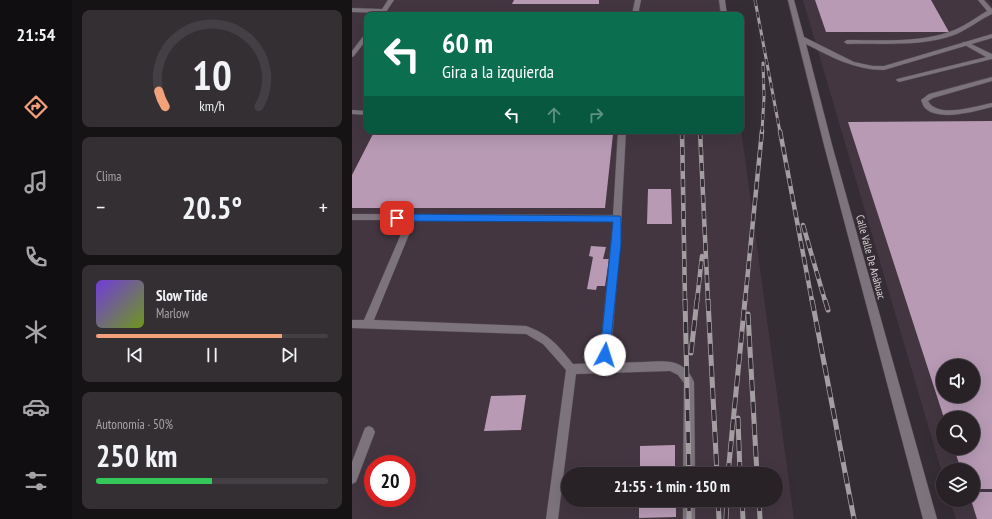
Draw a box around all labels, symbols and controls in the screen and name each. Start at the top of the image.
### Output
text: 21:54 [17,23,55,46]
text: 60 m [442,24,493,61]
icon: left [376,28,428,80]
text: 10 [192,47,232,100]
text: Gira a la izquierda [442,60,554,83]
icon: directions [22,93,50,121]
text: km/h [199,95,225,114]
icon: left [501,104,523,126]
icon: ahead [543,104,565,126]
icon: right [585,104,607,126]
icon: music [22,168,50,196]
text: Clima [96,168,121,185]
text: 20.5° [182,188,242,227]
text: − [96,193,105,221]
text: + [319,193,328,221]
pin [380,201,414,235]
icon: arrive [386,207,408,229]
street label: Calle Valle De Anáhuac [853,213,889,301]
icon: phone [22,243,50,271]
text: Slow Tide [156,286,208,305]
text: Marlow [156,305,189,322]
icon: climate [22,318,50,346]
position arrow [584,334,626,376]
icon: previous [124,344,146,366]
icon: pause [201,344,223,366]
icon: next [278,344,300,366]
map controls [936,359,980,507]
button: sound [936,359,980,403]
icon: car [22,393,50,421]
button: search [936,411,980,455]
text: Autonomía · 50% [96,416,173,433]
text: 250 km [96,436,177,475]
speed limit sign: 20 [364,455,416,507]
button: layers [936,463,980,507]
icon: filters [22,467,50,495]
text: 21:55 · 1 min · 150 m [614,477,730,496]

